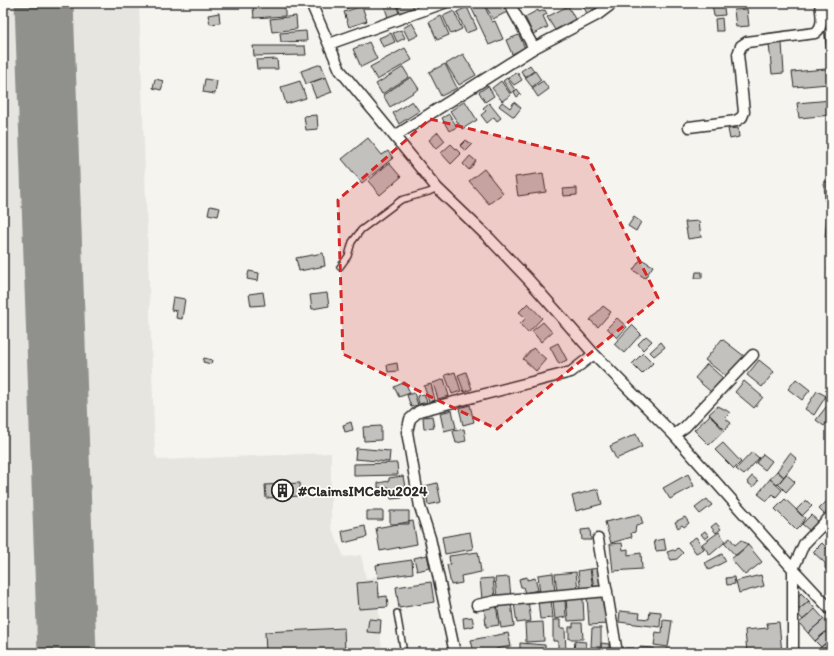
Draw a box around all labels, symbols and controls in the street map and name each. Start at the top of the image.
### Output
building icon: #ClaimsIMCebu2024 [270,478,296,504]
place label: #ClaimsIMCebu2024 [297,483,428,500]

